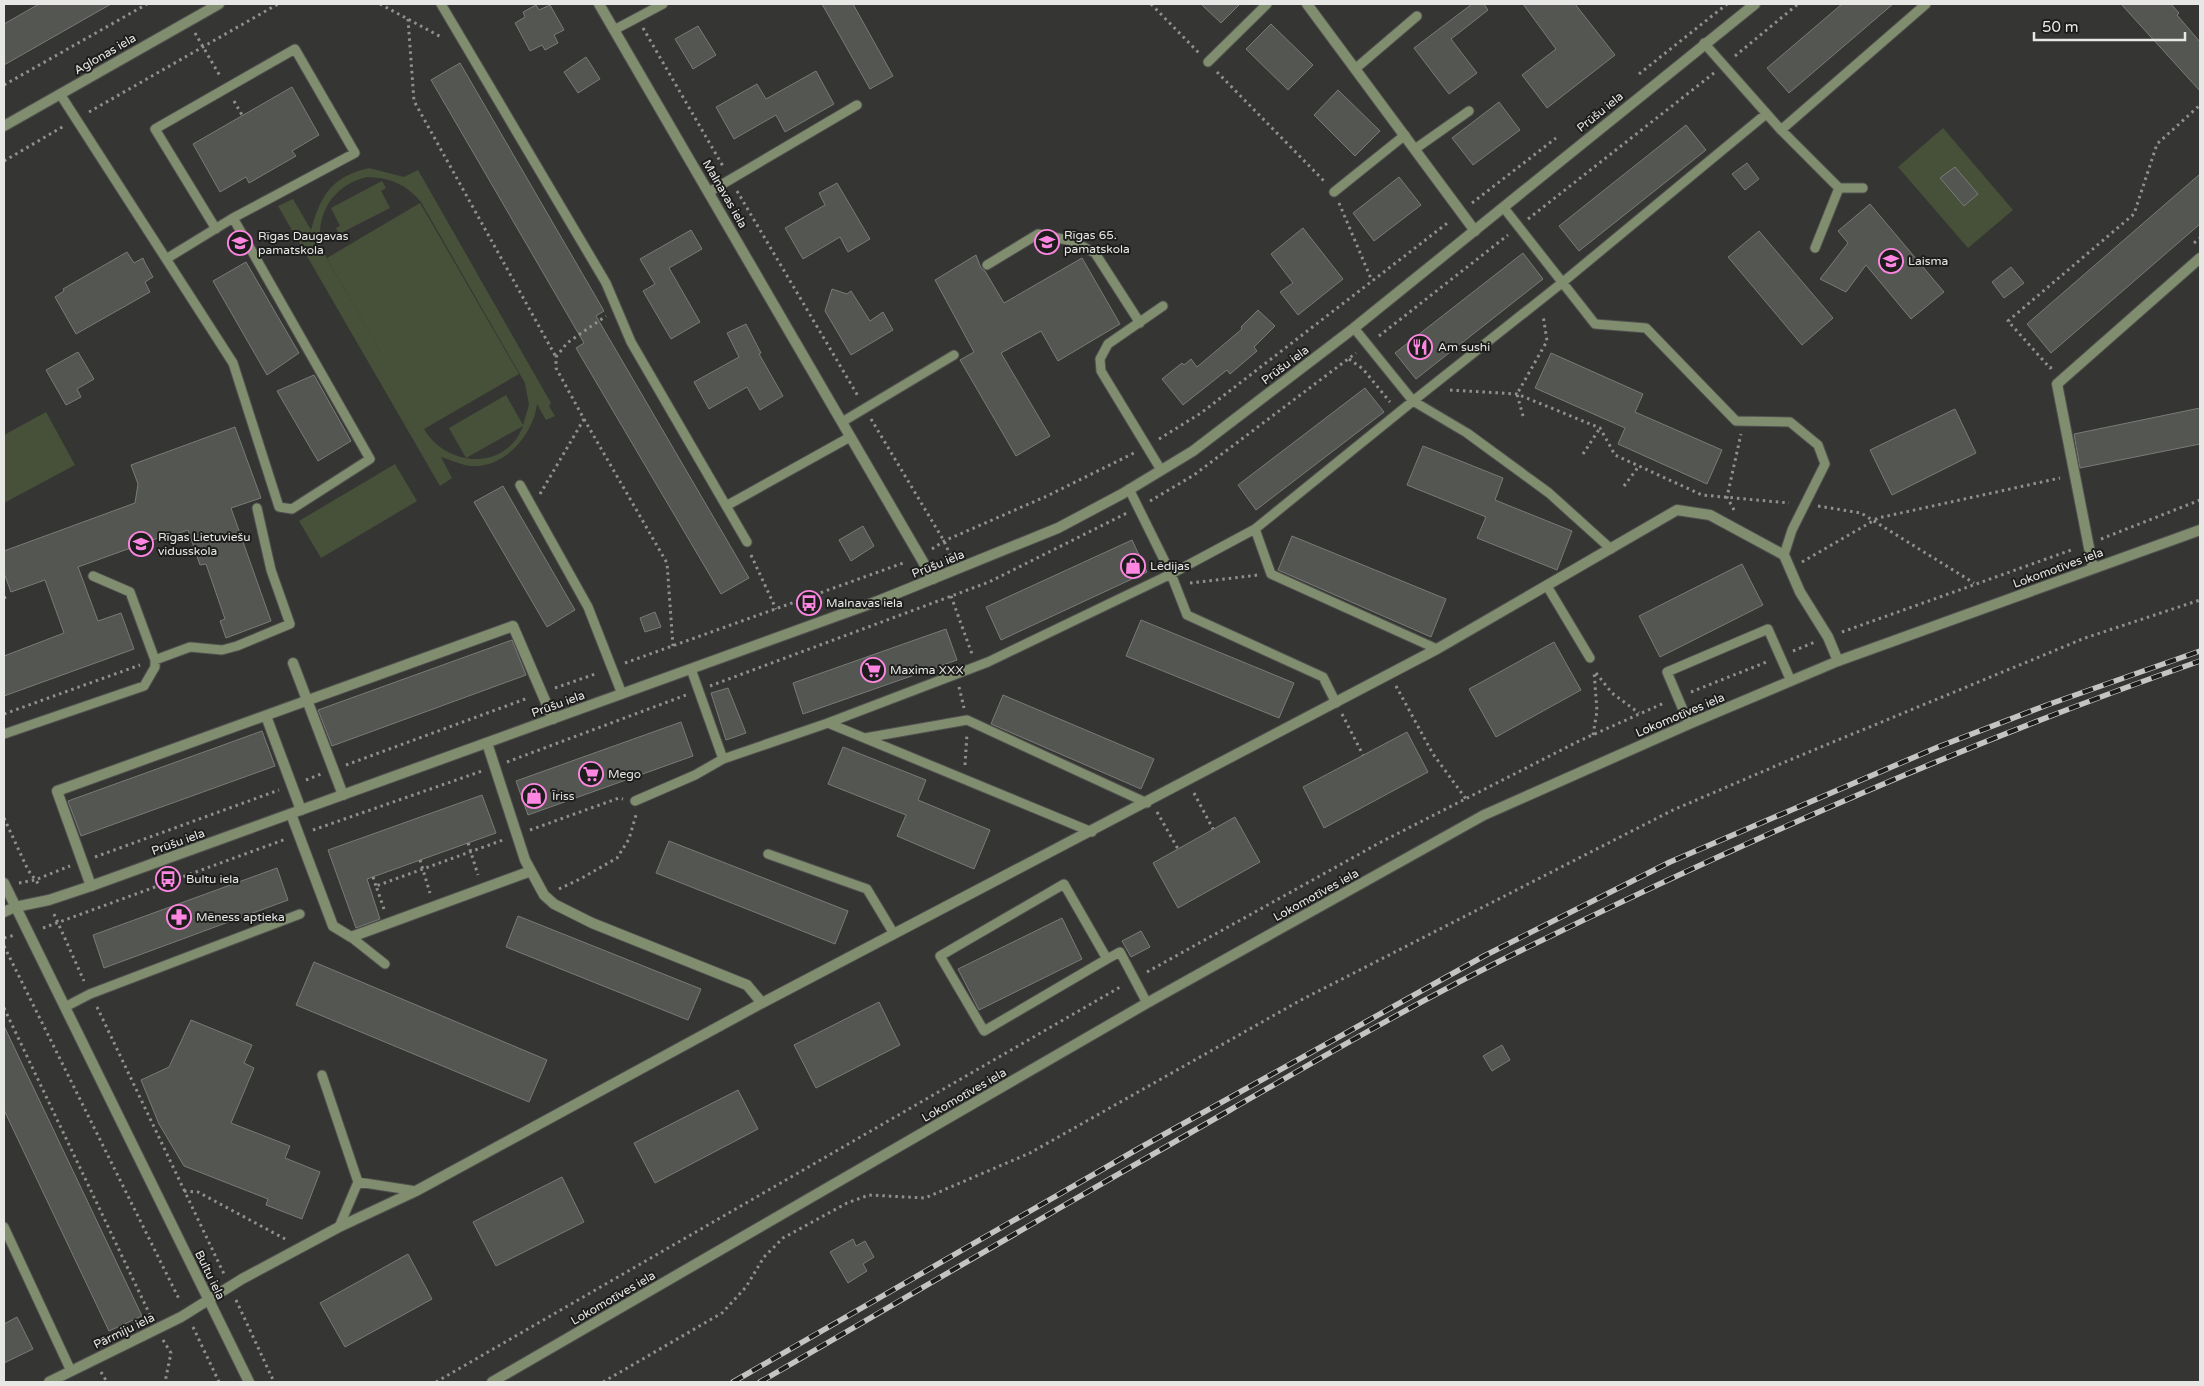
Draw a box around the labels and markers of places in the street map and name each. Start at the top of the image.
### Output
place label: Rīgas 65. pamatskola [1064,228,1130,256]
place label: Rīgas Daugavas pamatskola [258,229,349,257]
school or university icon: Rīgas 65. pamatskola [1034,229,1060,255]
school or university icon: Rīgas Daugavas pamatskola [227,230,253,256]
school or university icon: Laisma [1878,248,1904,274]
place label: Laisma [1908,254,1948,268]
restaurant icon: Am sushi [1407,334,1433,360]
place label: Am sushi [1438,340,1490,354]
place label: Rīgas Lietuviešu vidusskola [158,530,251,558]
school or university icon: Rīgas Lietuviešu vidusskola [128,531,154,557]
shop icon: Lēdijas [1120,553,1146,579]
place label: Lēdijas [1150,559,1190,573]
bus stop icon: Malnavas iela [796,590,822,616]
place label: Malnavas iela [826,596,903,610]
supermarket icon: Maxima XXX [860,657,886,683]
place label: Maxima XXX [890,663,964,677]
supermarket icon: Mego [578,761,604,787]
place label: Mego [608,767,641,781]
shop icon: Īriss [521,783,547,809]
place label: Īriss [551,789,575,803]
bus stop icon: Bultu iela [155,866,181,892]
place label: Bultu iela [186,872,239,886]
pharmacy icon: Mēness aptieka [166,904,192,930]
place label: Mēness aptieka [196,910,285,924]

